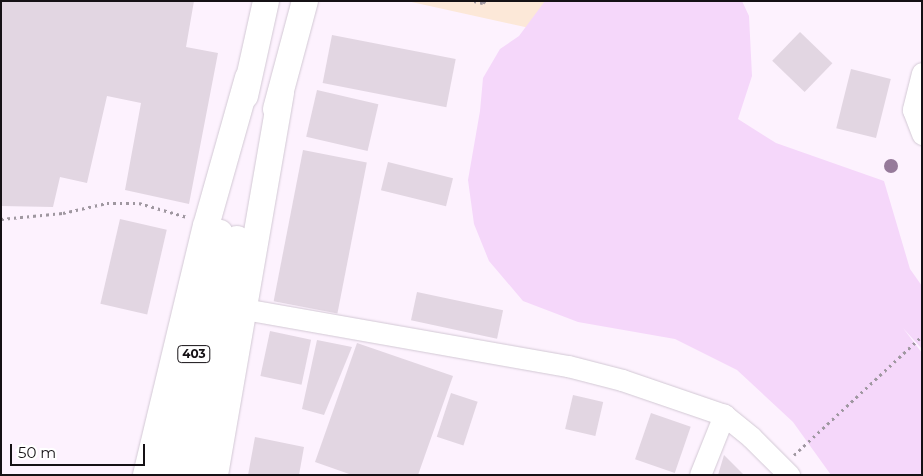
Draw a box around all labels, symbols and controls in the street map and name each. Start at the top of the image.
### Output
road number: 403 [176,344,212,364]
scale bar [12,434,148,466]
text: 50 m [18,443,56,462]

